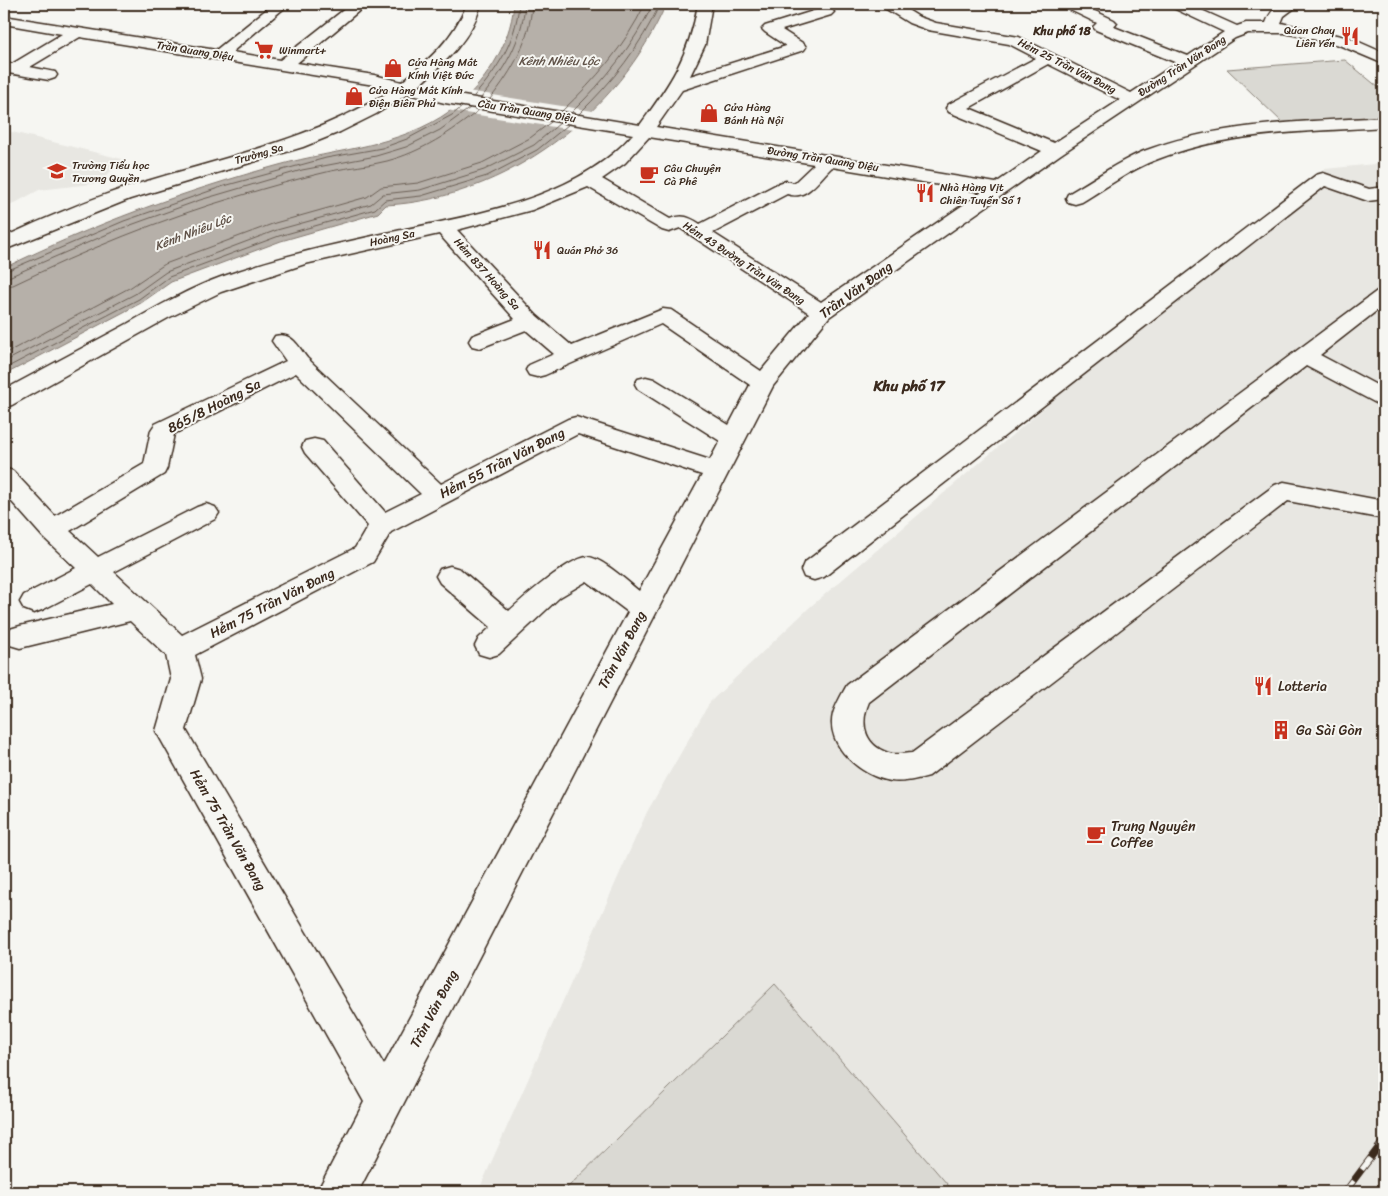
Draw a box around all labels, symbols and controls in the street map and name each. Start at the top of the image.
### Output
district label: Khu phố 18 [1032,20,1091,42]
place label: Qúan Chay Liên Yến [1284,21,1335,53]
restaurant icon: Qúan Chay Liên Yến [1339,25,1361,47]
street label: Đường Trần Văn Đang [1134,30,1230,102]
street label: Hẻm 25 Trần Văn Đang [1014,33,1120,99]
street label: Trần Quang Diệu [155,36,235,66]
supermarket icon: Winmart+ [253,39,275,61]
place label: Winmart+ [279,41,327,60]
water label: Kênh Nhiêu Lộc [519,50,601,72]
place label: Cửa Hàng Mắt Kính Việt Đức [408,53,478,85]
shop icon: Cửa Hàng Mắt Kính Việt Đức [382,57,404,79]
place label: Cửa Hàng Mắt Kính Điện Biên Phủ [369,81,463,113]
shop icon: Cửa Hàng Mắt Kính Điện Biên Phủ [343,85,365,107]
street label: Cầu Trần Quang Diệu [477,94,578,128]
place label: Cửa Hàng Bánh Hà Nội [724,98,785,130]
shop icon: Cửa Hàng Bánh Hà Nội [698,102,720,124]
street label: Trường Sa [232,138,286,170]
street label: Đường Trần Quang Diệu [766,141,880,177]
place label: Trường Tiểu học Trương Quyền [72,156,150,188]
place label: Câu Chuyện Cà Phê [664,159,721,191]
school or university icon: Trường Tiểu học Trương Quyền [46,160,68,182]
cafe icon: Câu Chuyện Cà Phê [638,163,660,185]
place label: Nhà Hàng Vịt Chiên Tuyến Số 1 [940,178,1021,210]
restaurant icon: Nhà Hàng Vịt Chiên Tuyến Số 1 [914,182,936,204]
water label: Kênh Nhiêu Lộc [151,207,236,257]
street label: Hẻm 43 Đường Trần Văn Ðang [679,216,809,310]
street label: Hoàng Sa [368,224,417,252]
street label: Hẻm 837 Hoàng Sa [449,233,525,315]
restaurant icon: Quán Phở 36 [531,239,553,261]
place label: Quán Phở 36 [557,241,618,260]
street label: Trần Văn Ðang [814,255,898,325]
street label: 865/8 Hoàng Sa [163,371,266,440]
district label: Khu phố 17 [872,373,946,399]
street label: Hẻm 55 Trần Văn Đang [435,420,569,506]
street label: Hẻm 75 Trần Văn Đang [205,561,339,645]
street label: Trần Văn Ðang [591,606,653,694]
place label: Lotteria [1278,674,1327,699]
restaurant icon: Lotteria [1252,675,1274,697]
place label: Ga Sài Gòn [1296,718,1363,743]
building icon: Ga Sài Gòn [1270,719,1292,741]
street label: Hẻm 75 Trần Văn Ðang [183,764,273,896]
place label: Trung Nguyên Coffee [1111,814,1196,855]
cafe icon: Trung Nguyên Coffee [1085,823,1107,845]
street label: Trần Văn Ðang [403,965,465,1053]

